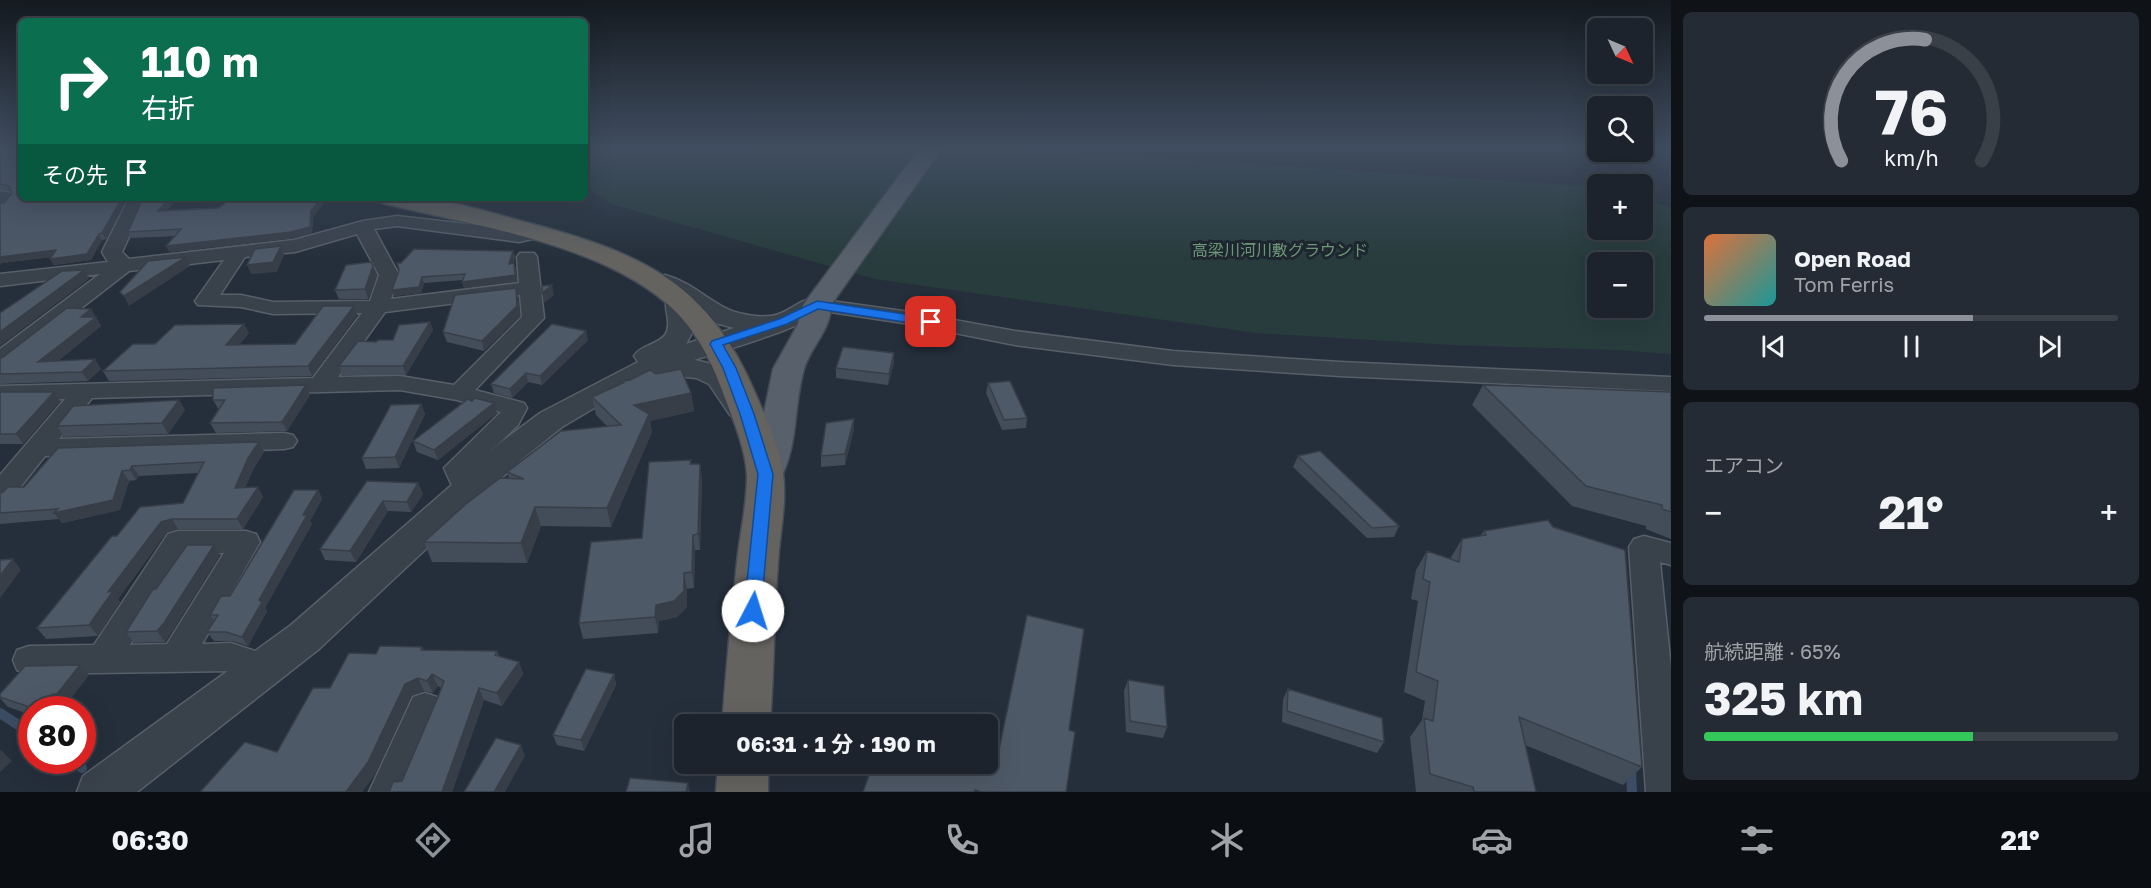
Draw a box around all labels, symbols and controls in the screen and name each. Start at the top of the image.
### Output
north arrow [1587,18,1653,84]
map controls [1587,18,1653,318]
text: 110 m [141,36,259,86]
icon: right [42,42,120,120]
text: 76 [1874,74,1948,149]
text: 右折 [141,92,195,124]
button: search [1587,96,1653,162]
text: km/h [1884,145,1938,171]
icon: arrive [120,156,153,189]
text: その先 [42,161,108,188]
button: + [1587,174,1653,240]
park label: 高梁川河川敷グラウンド [1192,240,1368,260]
text: Open Road [1794,245,1911,272]
button: − [1587,252,1653,318]
text: Tom Ferris [1794,272,1894,296]
pin [905,296,956,347]
icon: arrive [914,305,947,338]
icon: previous [1757,330,1790,363]
icon: pause [1895,330,1928,363]
icon: next [2033,330,2066,363]
text: エアコン [1704,453,1784,477]
text: 21° [1878,485,1944,539]
text: − [1704,493,1722,532]
text: + [2100,493,2118,532]
position arrow [721,579,785,643]
text: 航続距離 · 65% [1704,639,1841,663]
text: 325 km [1704,671,1863,725]
speed limit sign: 80 [18,696,96,774]
text: 06:31 · 1 分 · 190 m [736,730,936,757]
icon: directions [412,819,454,861]
icon: music [676,819,718,861]
icon: phone [941,819,983,861]
icon: climate [1206,819,1248,861]
icon: car [1471,819,1513,861]
icon: filters [1736,819,1778,861]
text: 06:30 [111,824,189,856]
text: 21° [2000,824,2040,856]

